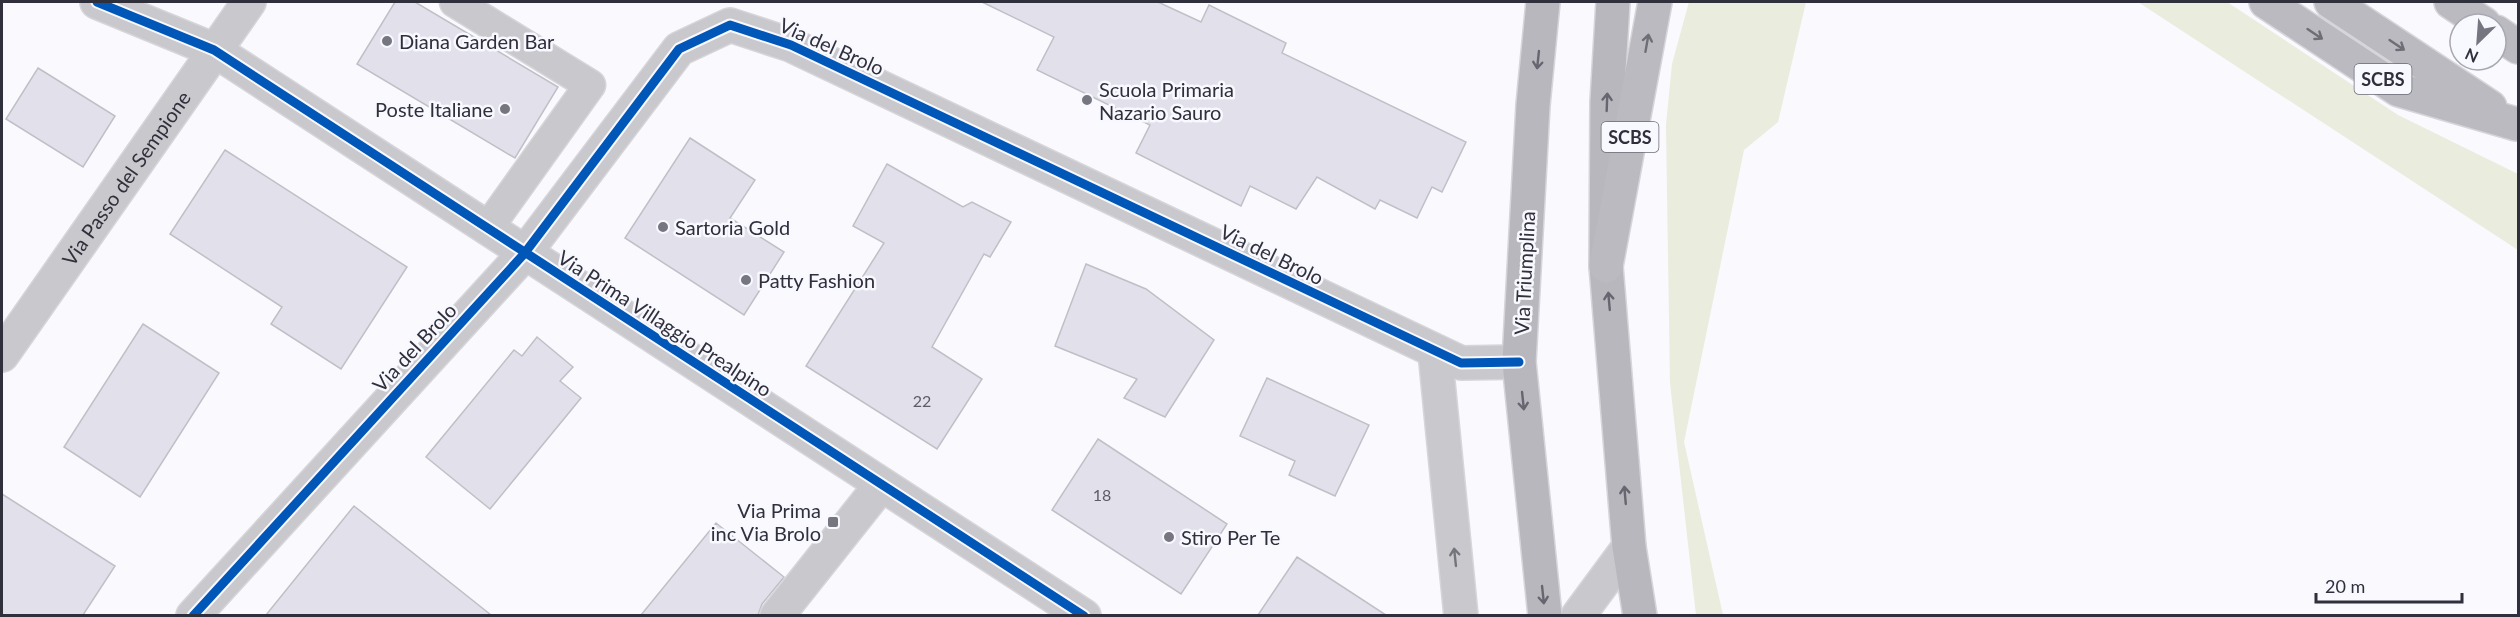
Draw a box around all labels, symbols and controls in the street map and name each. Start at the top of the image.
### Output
street label: Via del Brolo [776,12,888,80]
north arrow [2448,12,2508,72]
one-way arrow [2306,28,2323,40]
place label: Diana Garden Bar [399,29,555,53]
one-way arrow [1642,33,1653,53]
marker: Diana Garden Bar [380,34,394,48]
one-way arrow [2389,39,2406,52]
text: N [2462,45,2481,67]
one-way arrow [1532,49,1543,69]
road number: SCBS [2354,64,2412,94]
place label: Scuola Primaria Nazario Sauro [1099,77,1234,124]
street label: Via Passo del Sempione [57,86,195,270]
marker: Scuola Primaria Nazario Sauro [1080,93,1094,107]
one-way arrow [1602,93,1613,113]
place label: Poste Italiane [375,97,493,121]
marker: Poste Italiane [498,102,512,116]
road number: SCBS [1602,122,1658,152]
street label: Via Triumplina [1509,210,1539,336]
place label: Sartoria Gold [675,215,790,239]
street label: Via del Brolo [1216,219,1328,289]
marker: Sartoria Gold [656,220,670,234]
street label: Via Prima Villaggio Prealpino [554,245,776,401]
place label: Patty Fashion [758,268,875,292]
marker: Patty Fashion [739,273,753,287]
one-way arrow [1603,291,1614,311]
street label: Via del Brolo [367,298,461,396]
one-way arrow [1518,390,1529,410]
house number: 22 [913,391,931,410]
house number: 18 [1093,485,1111,504]
one-way arrow [1619,486,1630,505]
place label: Via Prima inc Via Brolo [711,498,821,545]
marker: Via Prima inc Via Brolo [826,515,840,529]
place label: Stiro Per Te [1181,525,1280,549]
marker: Stiro Per Te [1162,530,1176,544]
one-way arrow [1449,548,1460,568]
scale bar [2316,566,2462,604]
text: 20 m [2325,575,2365,597]
one-way arrow [1538,584,1549,604]

